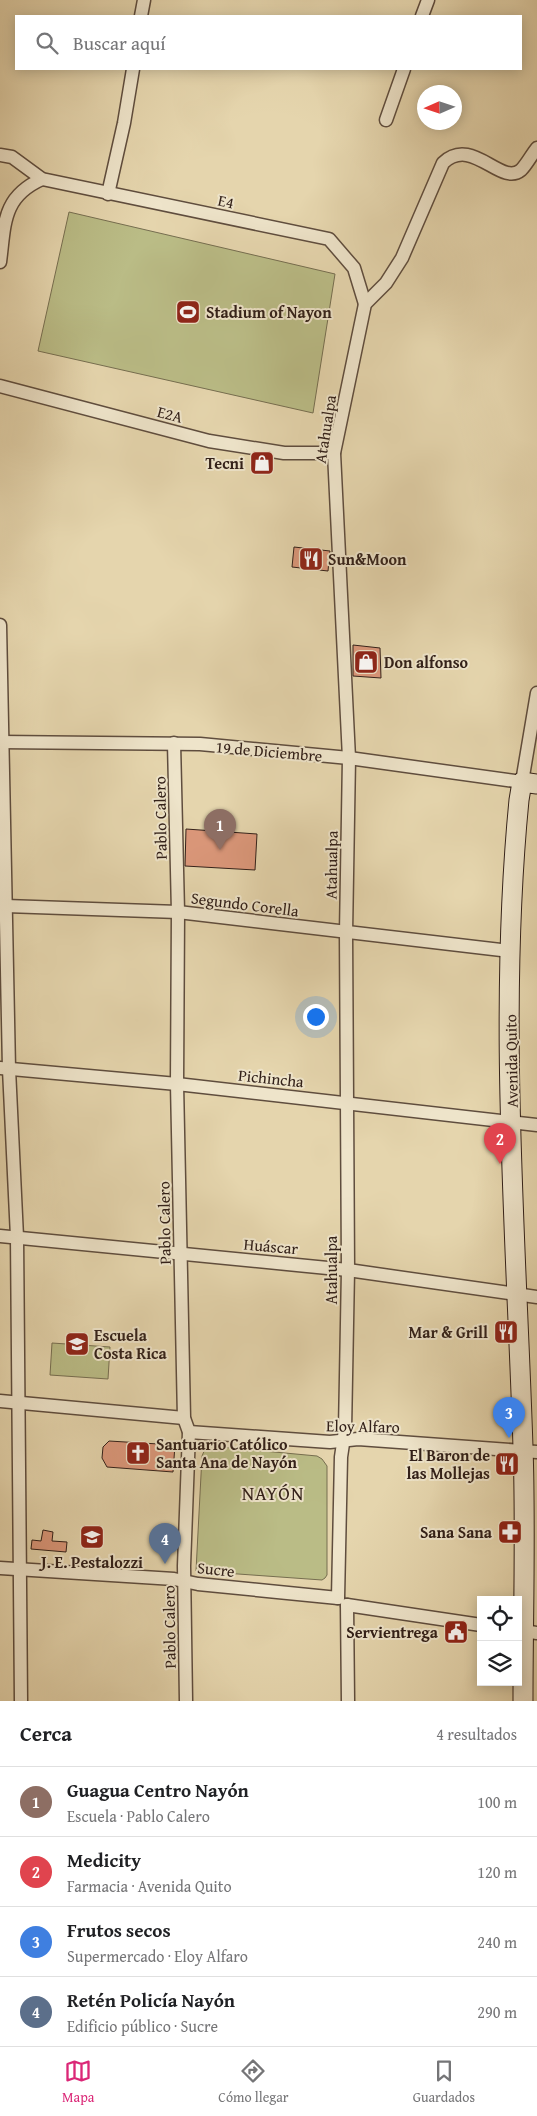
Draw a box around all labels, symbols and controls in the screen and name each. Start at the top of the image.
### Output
search box [15,15,522,70]
icon: search [33,29,61,57]
text: Buscar aquí [73,29,166,57]
north arrow [417,85,462,130]
street label: E4 [216,188,237,214]
sports icon: Stadium of Nayon [175,299,201,325]
place label: Stadium of Nayon [206,300,332,324]
street label: Atahualpa [308,393,342,465]
street label: E2A [155,399,186,429]
shop icon: Tecni [249,450,275,476]
place label: Tecni [206,451,244,475]
restaurant icon: Sun&Moon [298,546,324,572]
place label: Sun&Moon [328,547,407,571]
shop icon: Don alfonso [353,649,379,675]
place label: Don alfonso [384,650,469,674]
street label: 19 de Diciembre [215,734,323,768]
street label: Pablo Calero [147,776,173,860]
pin: 1 [204,809,236,850]
street label: Atahualpa [318,830,344,900]
street label: Segundo Corella [190,885,301,923]
your location [303,1004,329,1030]
street label: Avenida Quito [498,1014,524,1108]
street label: Pichincha [237,1063,305,1093]
pin: 2 [484,1123,516,1164]
street label: Pablo Calero [151,1181,177,1265]
street label: Huáscar [243,1232,300,1260]
street label: Atahualpa [319,1235,343,1304]
restaurant icon: Mar & Grill [493,1319,519,1345]
place label: Mar & Grill [408,1320,488,1344]
place label: Escuela Costa Rica [94,1323,167,1365]
school or university icon: Escuela Costa Rica [64,1331,90,1357]
pin: 3 [493,1397,525,1438]
street label: Eloy Alfaro [326,1413,400,1439]
place label: Santuario Católico Santa Ana de Nayón [156,1432,297,1474]
church icon: Santuario Católico Santa Ana de Nayón [125,1440,151,1466]
place label: El Baron de las Mollejas [407,1443,490,1485]
restaurant icon: El Baron de las Mollejas [494,1451,520,1477]
district label: NAYÓN [242,1479,304,1507]
pharmacy icon: Sana Sana [497,1519,523,1545]
place label: Sana Sana [420,1520,493,1544]
pin: 4 [149,1523,181,1564]
school or university icon: J. E. Pestalozzi [79,1524,105,1550]
place label: J. E. Pestalozzi [38,1550,143,1574]
street label: Sucre [196,1555,236,1583]
street label: Pablo Calero [156,1585,182,1669]
map controls [477,1596,522,1686]
button: locate [477,1596,522,1641]
public building icon: Servientrega [443,1619,469,1645]
place label: Servientrega [346,1620,439,1644]
button: layers [477,1641,522,1686]
text: Cerca [20,1718,72,1749]
text: 4 resultados [436,1722,517,1746]
text: Guagua Centro Nayón [67,1776,249,1804]
text: 1 [32,1790,40,1814]
text: 100 m [477,1790,517,1814]
text: Escuela · Pablo Calero [67,1804,210,1828]
text: Medicity [67,1846,141,1874]
text: 2 [32,1860,40,1884]
text: 120 m [477,1860,517,1884]
text: Farmacia · Avenida Quito [67,1874,232,1898]
text: Frutos secos [67,1916,171,1944]
text: 3 [32,1930,40,1954]
text: 240 m [477,1930,517,1954]
text: Supermercado · Eloy Alfaro [67,1944,248,1968]
text: Retén Policía Nayón [67,1986,235,2014]
text: 4 [32,2000,40,2024]
text: 290 m [477,2000,517,2024]
text: Edificio público · Sucre [67,2014,218,2038]
tab: Mapa [62,2057,94,2107]
tab: Cómo llegar [218,2057,289,2107]
tab: Guardados [413,2057,475,2107]

